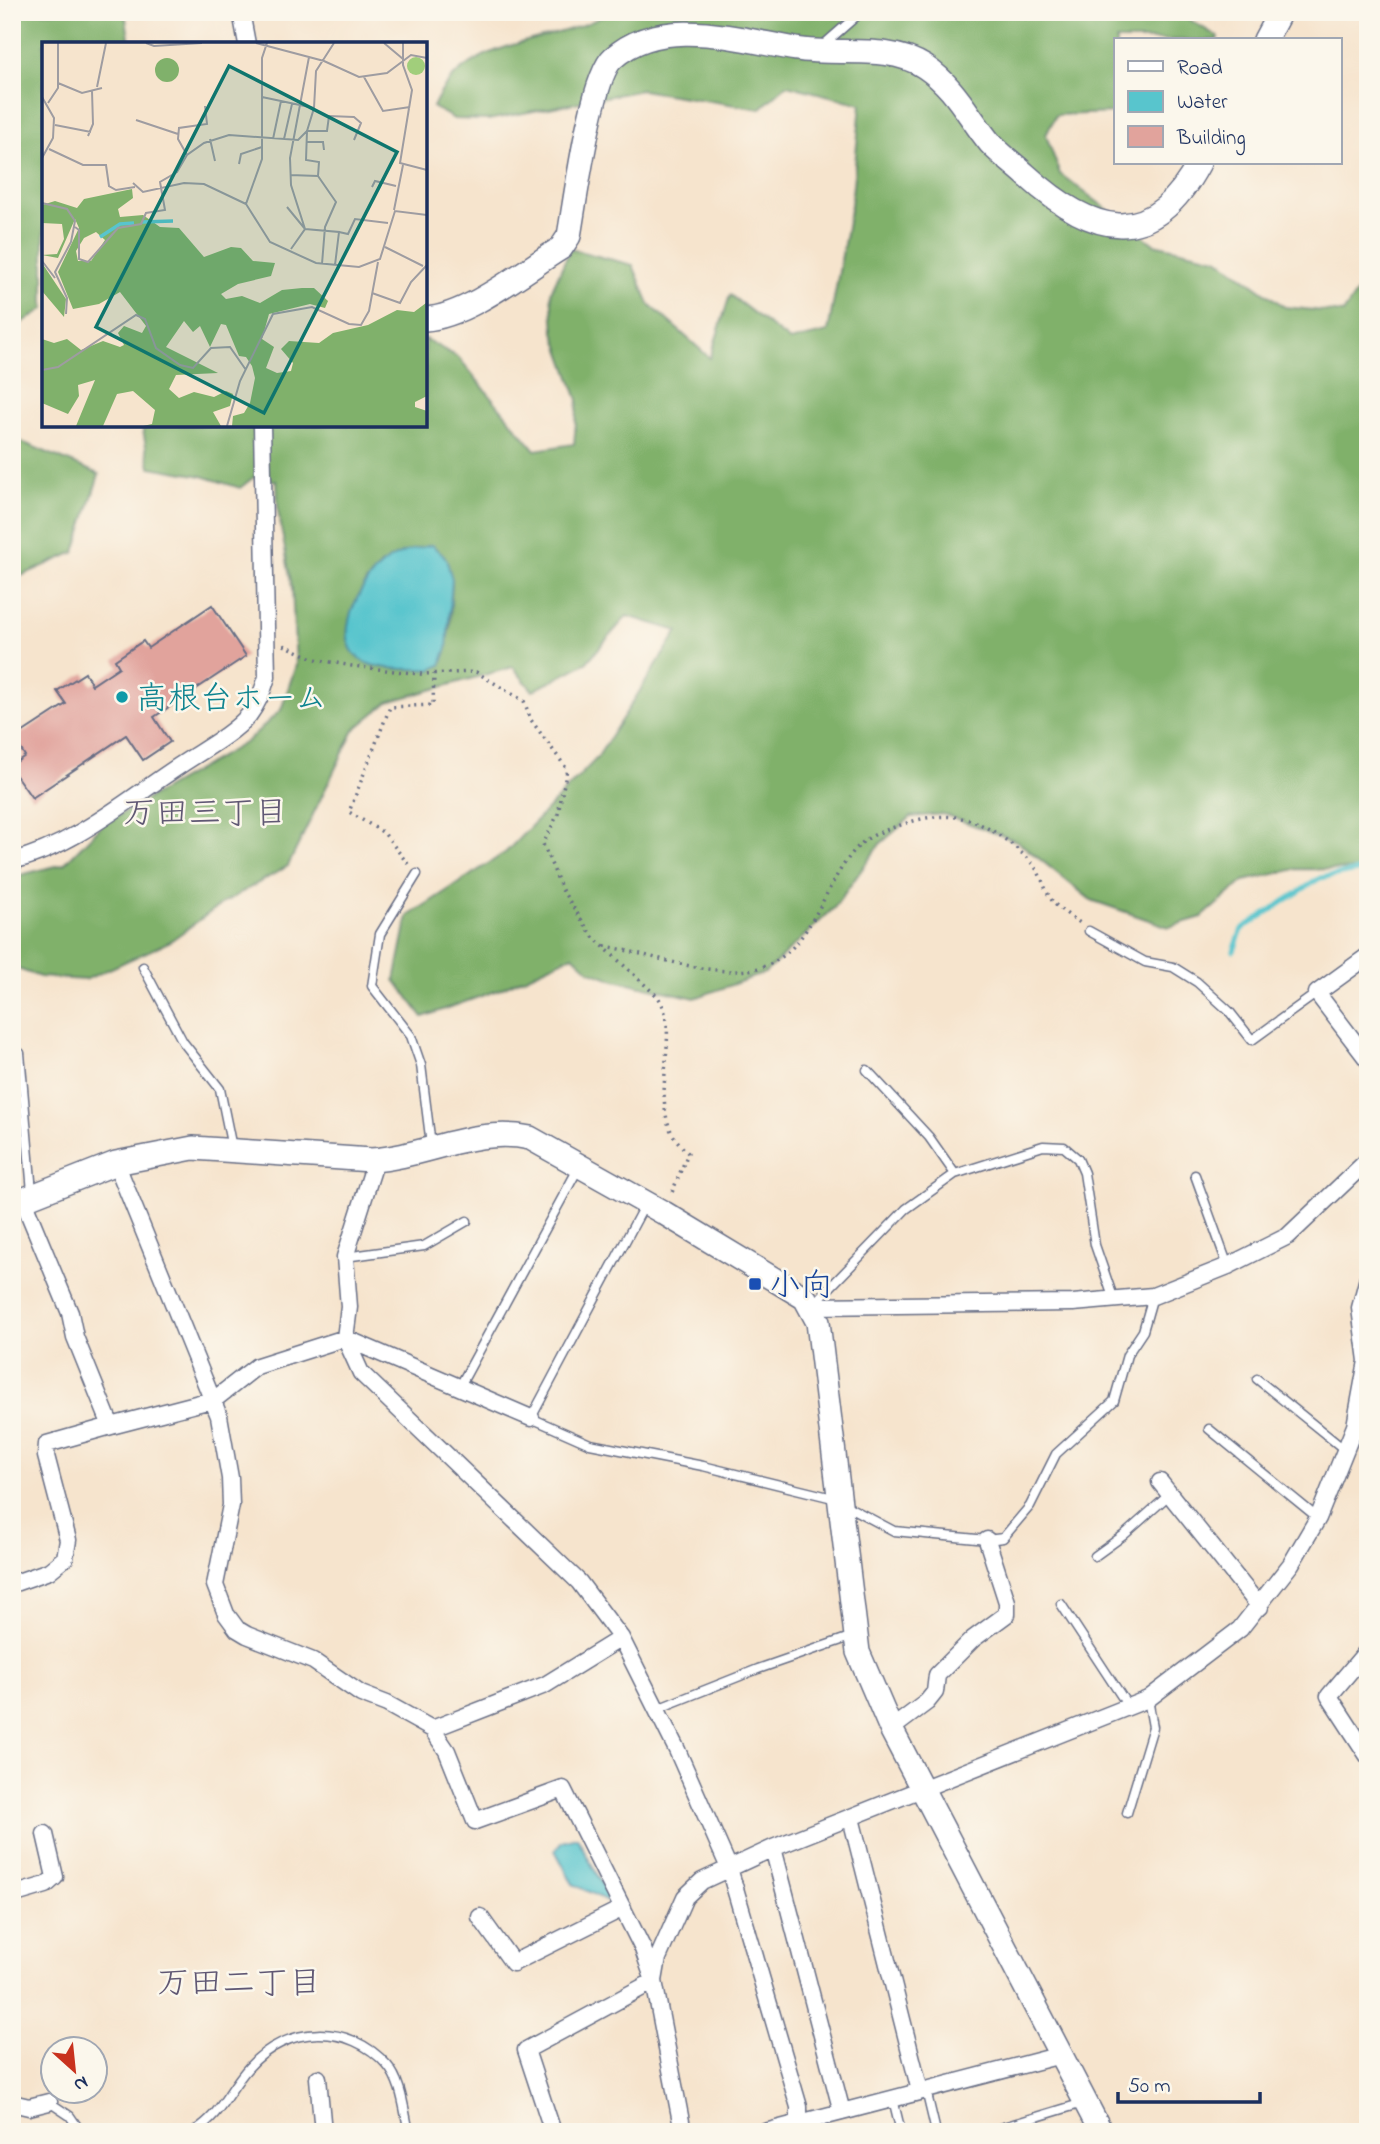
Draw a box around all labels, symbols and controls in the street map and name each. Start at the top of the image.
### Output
legend [1114,38,1342,164]
inset map [42,42,427,427]
text: Road [1177,54,1223,84]
text: Water [1177,88,1228,118]
text: Building [1176,124,1246,156]
place label: 高根台ホーム [136,677,327,724]
marker: 高根台ホーム [114,689,130,705]
district label: 万田三丁目 [123,791,288,839]
place label: 小向 [769,1264,833,1311]
marker: 小向 [747,1276,763,1292]
district label: 万田二丁目 [157,1961,322,2009]
north arrow [38,2036,108,2106]
scale bar [1118,2060,1259,2104]
text: N [69,2068,92,2098]
text: 50 m [1128,2072,1171,2102]

